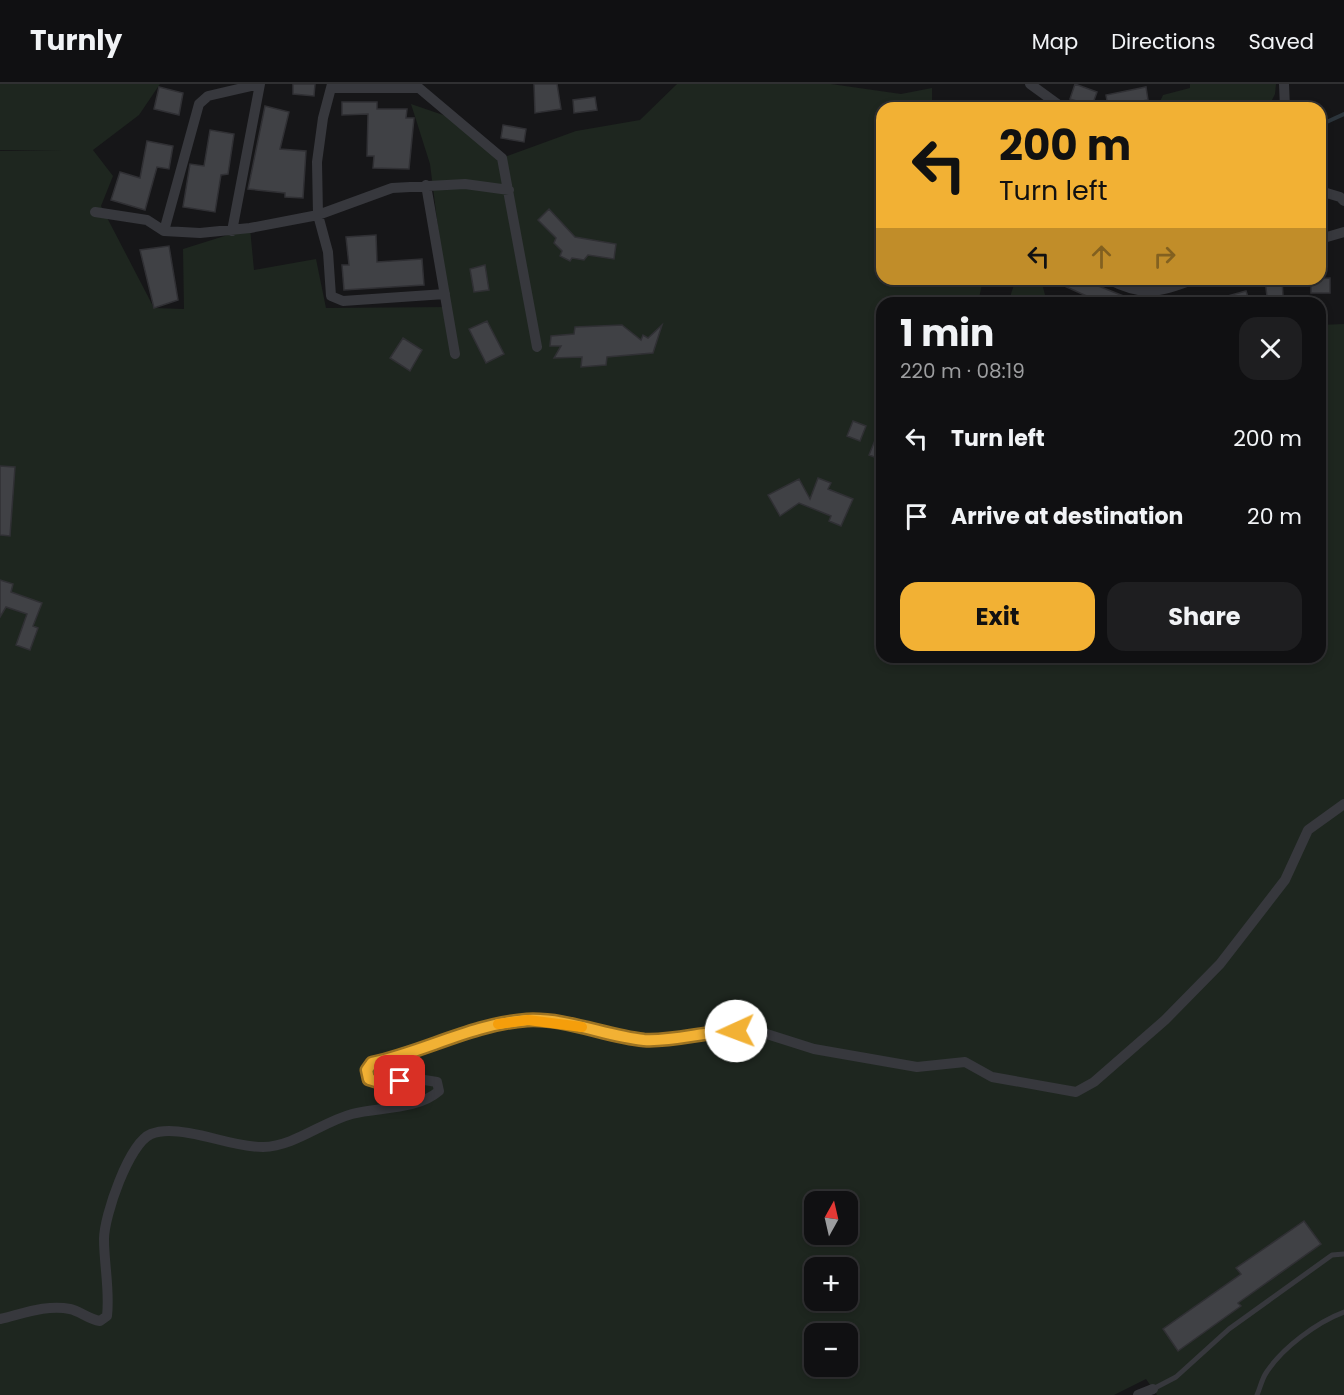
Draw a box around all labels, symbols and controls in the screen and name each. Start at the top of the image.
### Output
text: Turnly [30,21,122,60]
text: Map [1032,27,1078,56]
text: Directions [1111,27,1215,56]
text: Saved [1248,27,1314,56]
text: 200 m [999,116,1131,175]
icon: left [900,126,978,204]
text: Turn left [999,172,1108,209]
icon: left [1022,240,1055,273]
icon: ahead [1085,240,1118,273]
icon: right [1148,240,1181,273]
text: 1 min [900,308,994,359]
button: close [1239,317,1302,380]
text: 220 m · 08:19 [900,357,1025,385]
icon: left [900,422,933,455]
text: Turn left [951,423,1045,454]
text: 200 m [1233,423,1302,454]
icon: arrive [900,500,933,533]
text: Arrive at destination [951,501,1183,532]
text: 20 m [1247,501,1302,532]
button: Exit [900,582,1095,651]
button: Share [1107,582,1302,651]
position arrow [704,999,768,1063]
pin [374,1055,425,1106]
icon: arrive [383,1064,416,1097]
north arrow [804,1191,858,1245]
map controls [804,1191,858,1377]
button: + [804,1257,858,1311]
button: − [804,1323,858,1377]

